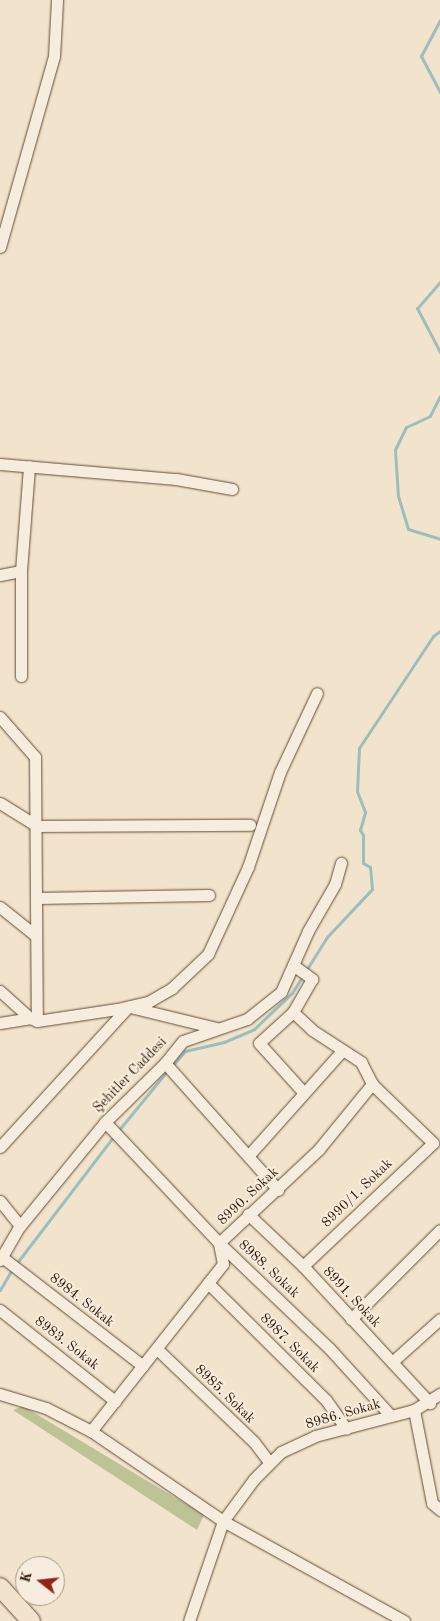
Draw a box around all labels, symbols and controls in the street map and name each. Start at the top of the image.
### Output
street label: Şehitler Caddesi [90,1034,170,1116]
street label: 8990/1. Sokak [318,1155,396,1231]
street label: 8990. Sokak [214,1163,282,1229]
street label: 8988. Sokak [235,1236,303,1302]
street label: 8991. Sokak [319,1263,385,1331]
street label: 8984. Sokak [46,1270,118,1330]
street label: 8987. Sokak [257,1310,323,1376]
street label: 8983. Sokak [31,1313,103,1373]
street label: 8985. Sokak [191,1361,259,1427]
street label: 8986. Sokak [303,1395,383,1433]
north arrow [15,1556,65,1606]
text: K [18,1570,35,1584]

